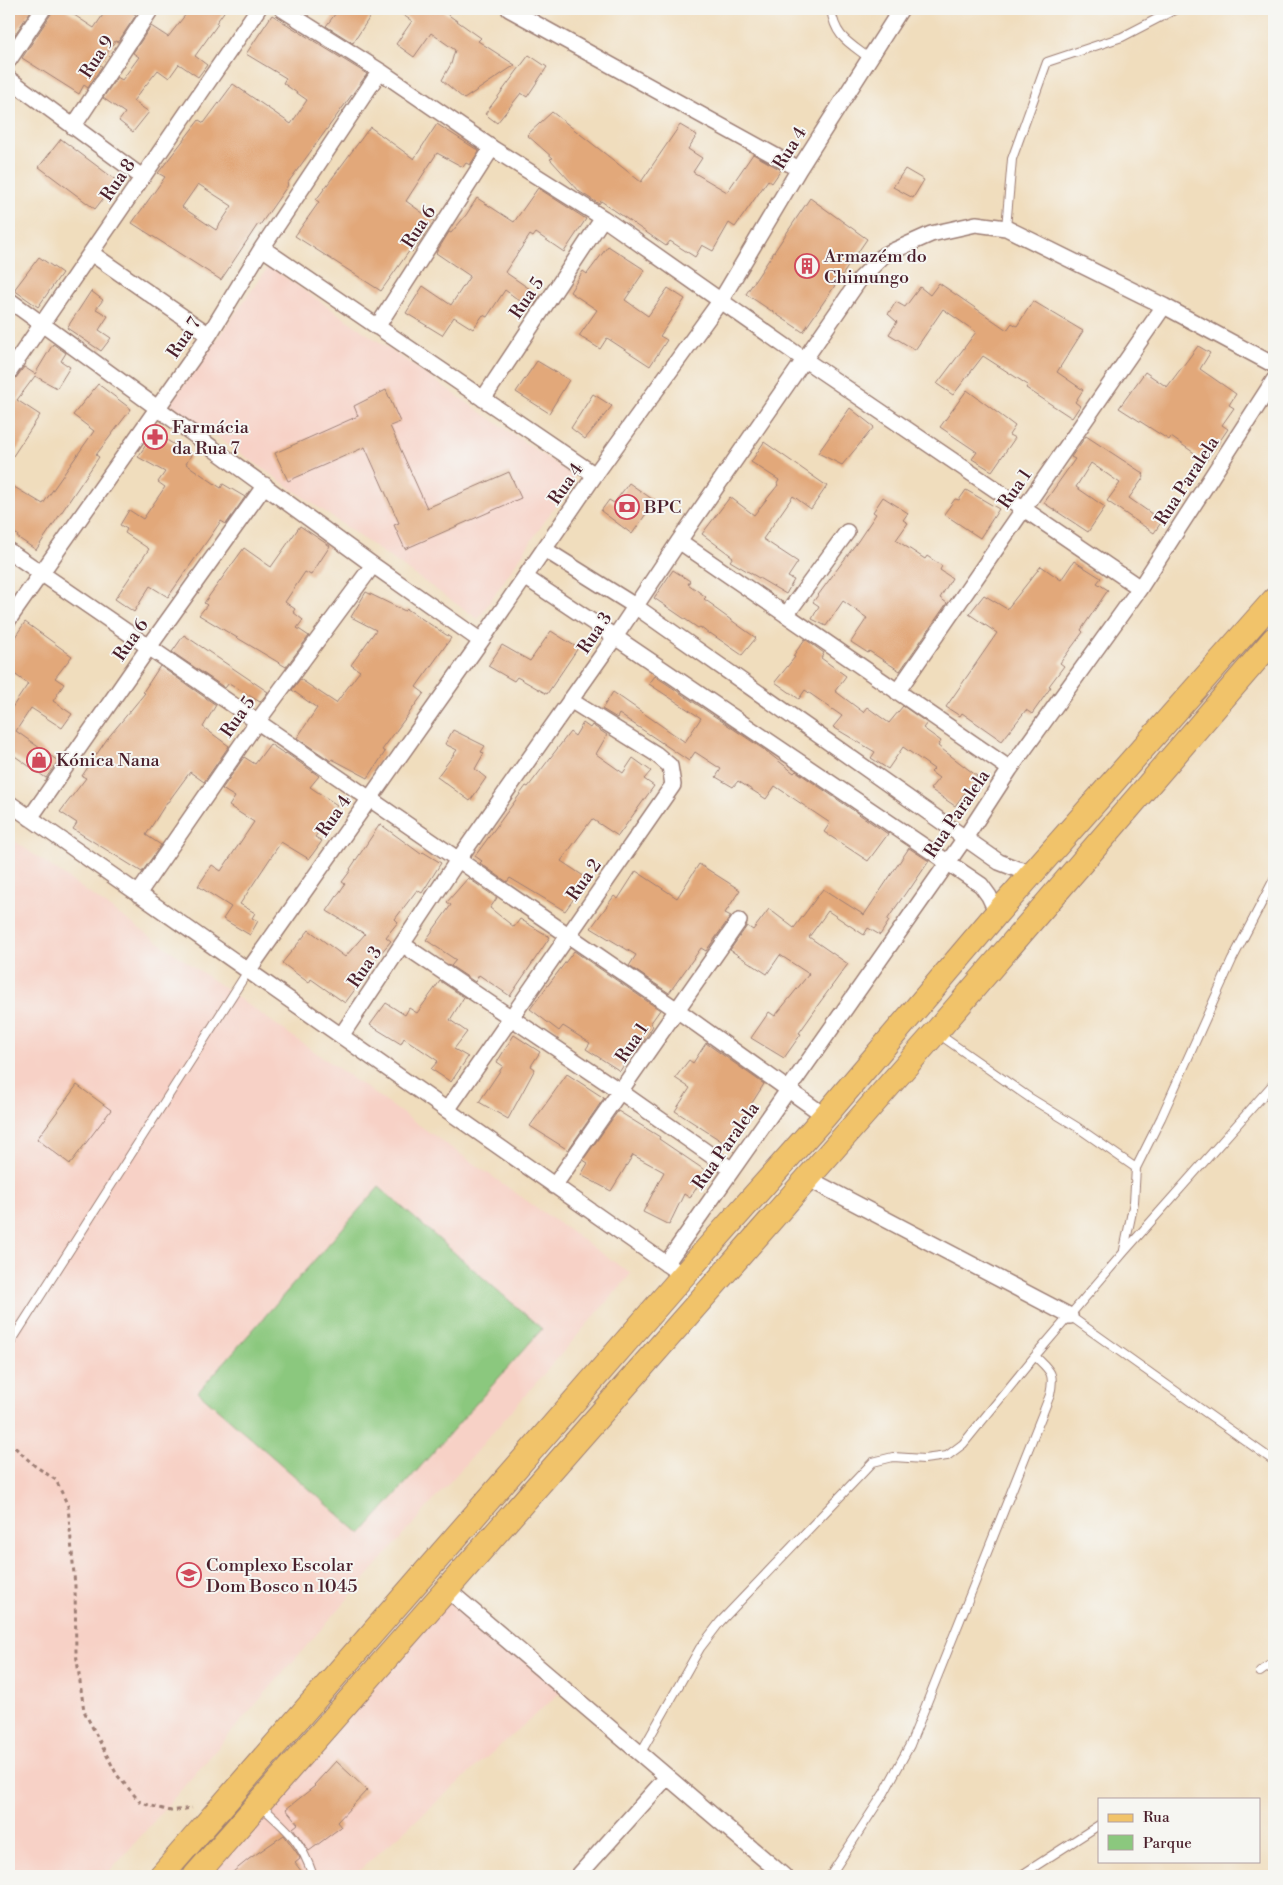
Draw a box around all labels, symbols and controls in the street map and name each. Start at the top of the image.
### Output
street label: Rua 9 [75,31,119,83]
street label: Rua 4 [768,122,812,174]
street label: Rua 8 [95,154,141,206]
street label: Rua 6 [397,201,441,253]
place label: Armazém do Chimungo [823,245,927,289]
building icon: Armazém do Chimungo [794,253,820,279]
street label: Rua 5 [505,273,549,323]
street label: Rua 7 [162,313,206,363]
place label: Farmácia da Rua 7 [172,416,250,460]
pharmacy icon: Farmácia da Rua 7 [142,424,168,450]
street label: Rua Paralela [1150,431,1225,530]
street label: Rua 4 [543,458,589,510]
street label: Rua 1 [993,464,1037,513]
bank icon: BPC [614,494,640,520]
place label: BPC [643,496,681,519]
street label: Rua 3 [573,608,617,658]
street label: Rua 6 [108,614,154,666]
street label: Rua 5 [216,692,260,742]
shop icon: Kónica Nana [26,747,52,773]
place label: Kónica Nana [56,749,161,772]
street label: Rua Paralela [919,765,995,863]
street label: Rua 4 [311,790,357,842]
street label: Rua 2 [561,855,607,905]
street label: Rua 3 [343,942,387,992]
street label: Rua 1 [610,1018,654,1067]
street label: Rua Paralela [687,1097,765,1194]
place label: Complexo Escolar Dom Bosco n 1045 [206,1554,357,1598]
school or university icon: Complexo Escolar Dom Bosco n 1045 [176,1562,202,1588]
legend [1098,1798,1260,1862]
text: Rua [1143,1808,1170,1827]
text: Parque [1143,1834,1192,1853]

